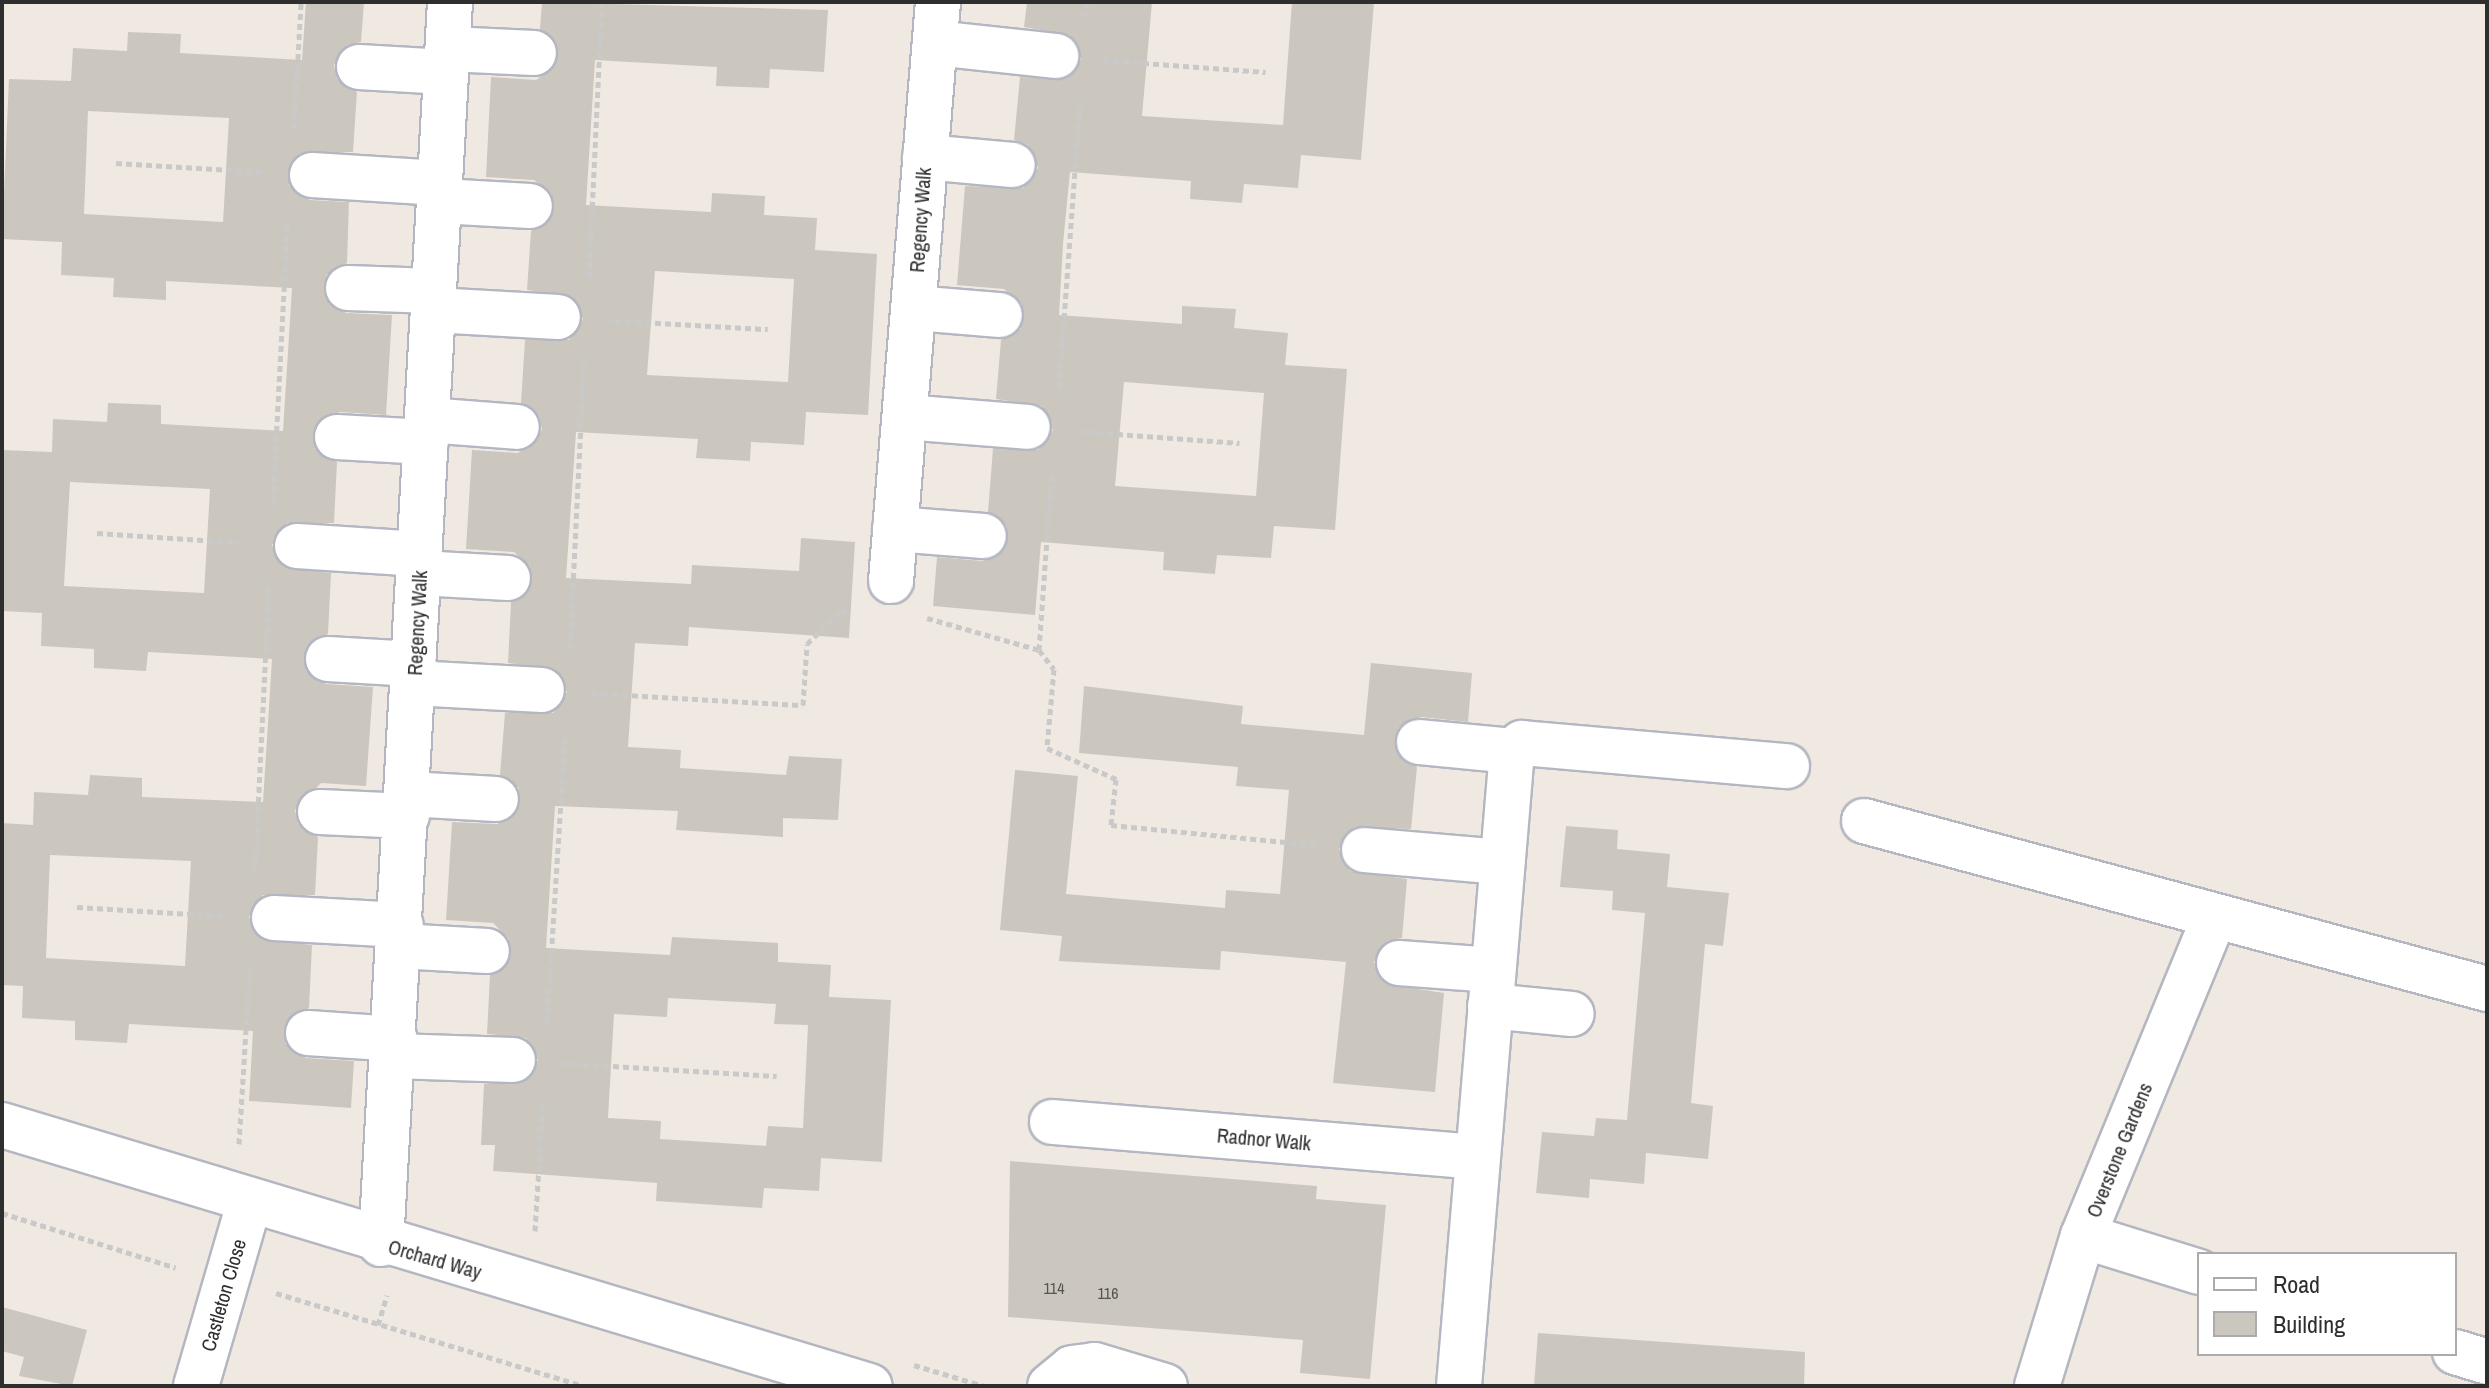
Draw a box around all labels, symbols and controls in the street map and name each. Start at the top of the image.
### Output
street label: Regency Walk [904,167,936,273]
street label: Regency Walk [402,570,432,676]
street label: Overstone Gardens [2081,1079,2157,1221]
street label: Radnor Walk [1216,1123,1312,1155]
street label: Orchard Way [386,1234,484,1284]
street label: Castleton Close [196,1236,250,1354]
legend [2197,1252,2457,1356]
text: Road [2273,1268,2320,1300]
house number: 114 [1044,1278,1064,1298]
house number: 116 [1098,1283,1118,1303]
text: Building [2273,1308,2345,1340]

